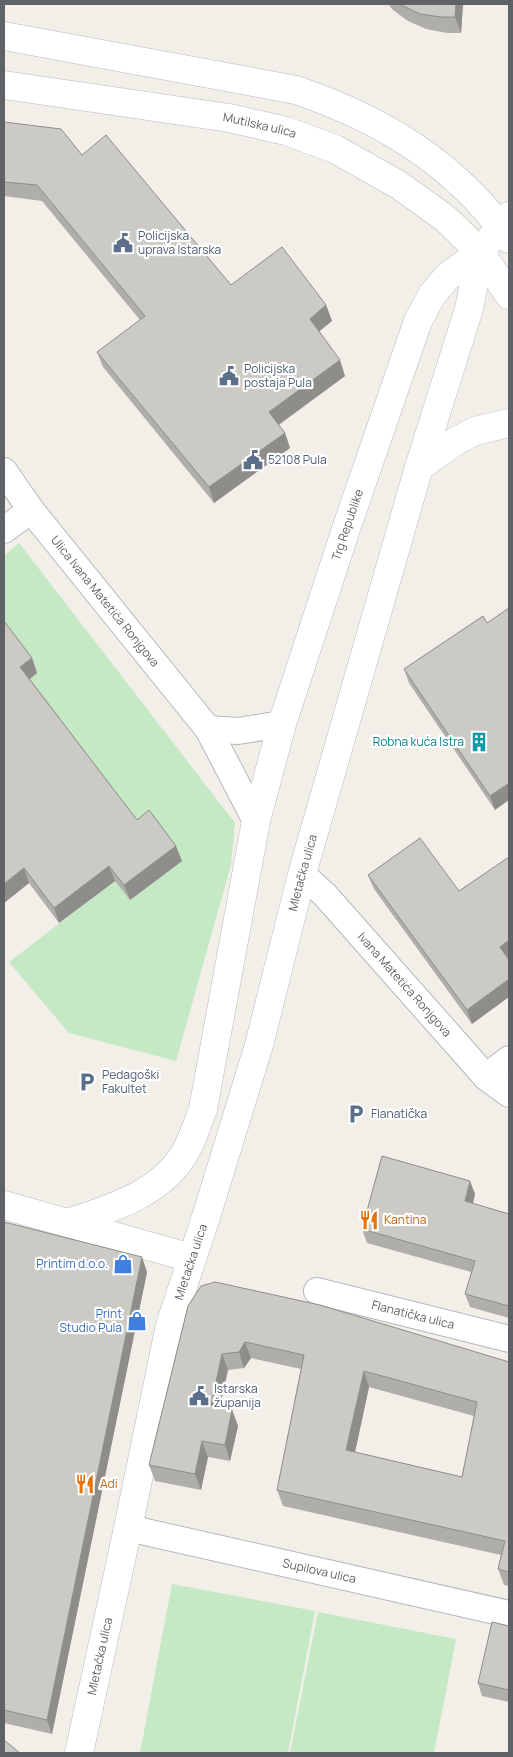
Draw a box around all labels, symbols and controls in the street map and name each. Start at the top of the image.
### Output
street label: Mutilska ulica [222,108,299,142]
place label: Policijska uprava Istarska [138,227,221,258]
public building icon: Policijska uprava Istarska [112,232,134,254]
place label: Policijska postaja Pula [244,360,312,391]
public building icon: Policijska postaja Pula [218,365,240,387]
public building icon: 52108 Pula [242,449,264,471]
place label: 52108 Pula [268,451,327,468]
street label: Trg Republike [327,487,367,563]
street label: Ulica Ivana Matetića Ronjgova [47,532,163,670]
building icon: Robna kuća Istra [468,731,490,753]
place label: Robna kuća Istra [373,733,464,750]
street label: Mletačka ulica [284,832,321,913]
street label: Ivana Matetića Ronjgova [354,928,456,1040]
place label: Pedagoški Fakultet [102,1066,159,1097]
parking icon: Pedagoški Fakultet [76,1071,98,1093]
parking icon: Flanatička [345,1103,367,1125]
place label: Flanatička [371,1105,427,1122]
restaurant icon: Kantina [358,1209,380,1231]
place label: Kantina [384,1211,426,1228]
street label: Mletačka ulica [170,1222,211,1302]
shop icon: Printim d.o.o. [112,1253,134,1275]
place label: Printim d.o.o. [36,1255,108,1272]
street label: Flanatička ulica [370,1296,456,1333]
place label: Print Studio Pula [59,1305,122,1336]
shop icon: Print Studio Pula [126,1310,148,1332]
place label: Istarska županija [214,1380,261,1411]
public building icon: Istarska županija [188,1385,210,1407]
restaurant icon: Adi [74,1473,96,1495]
place label: Adi [100,1475,118,1492]
street label: Supilova ulica [281,1554,358,1587]
street label: Mletačka ulica [83,1616,116,1697]

